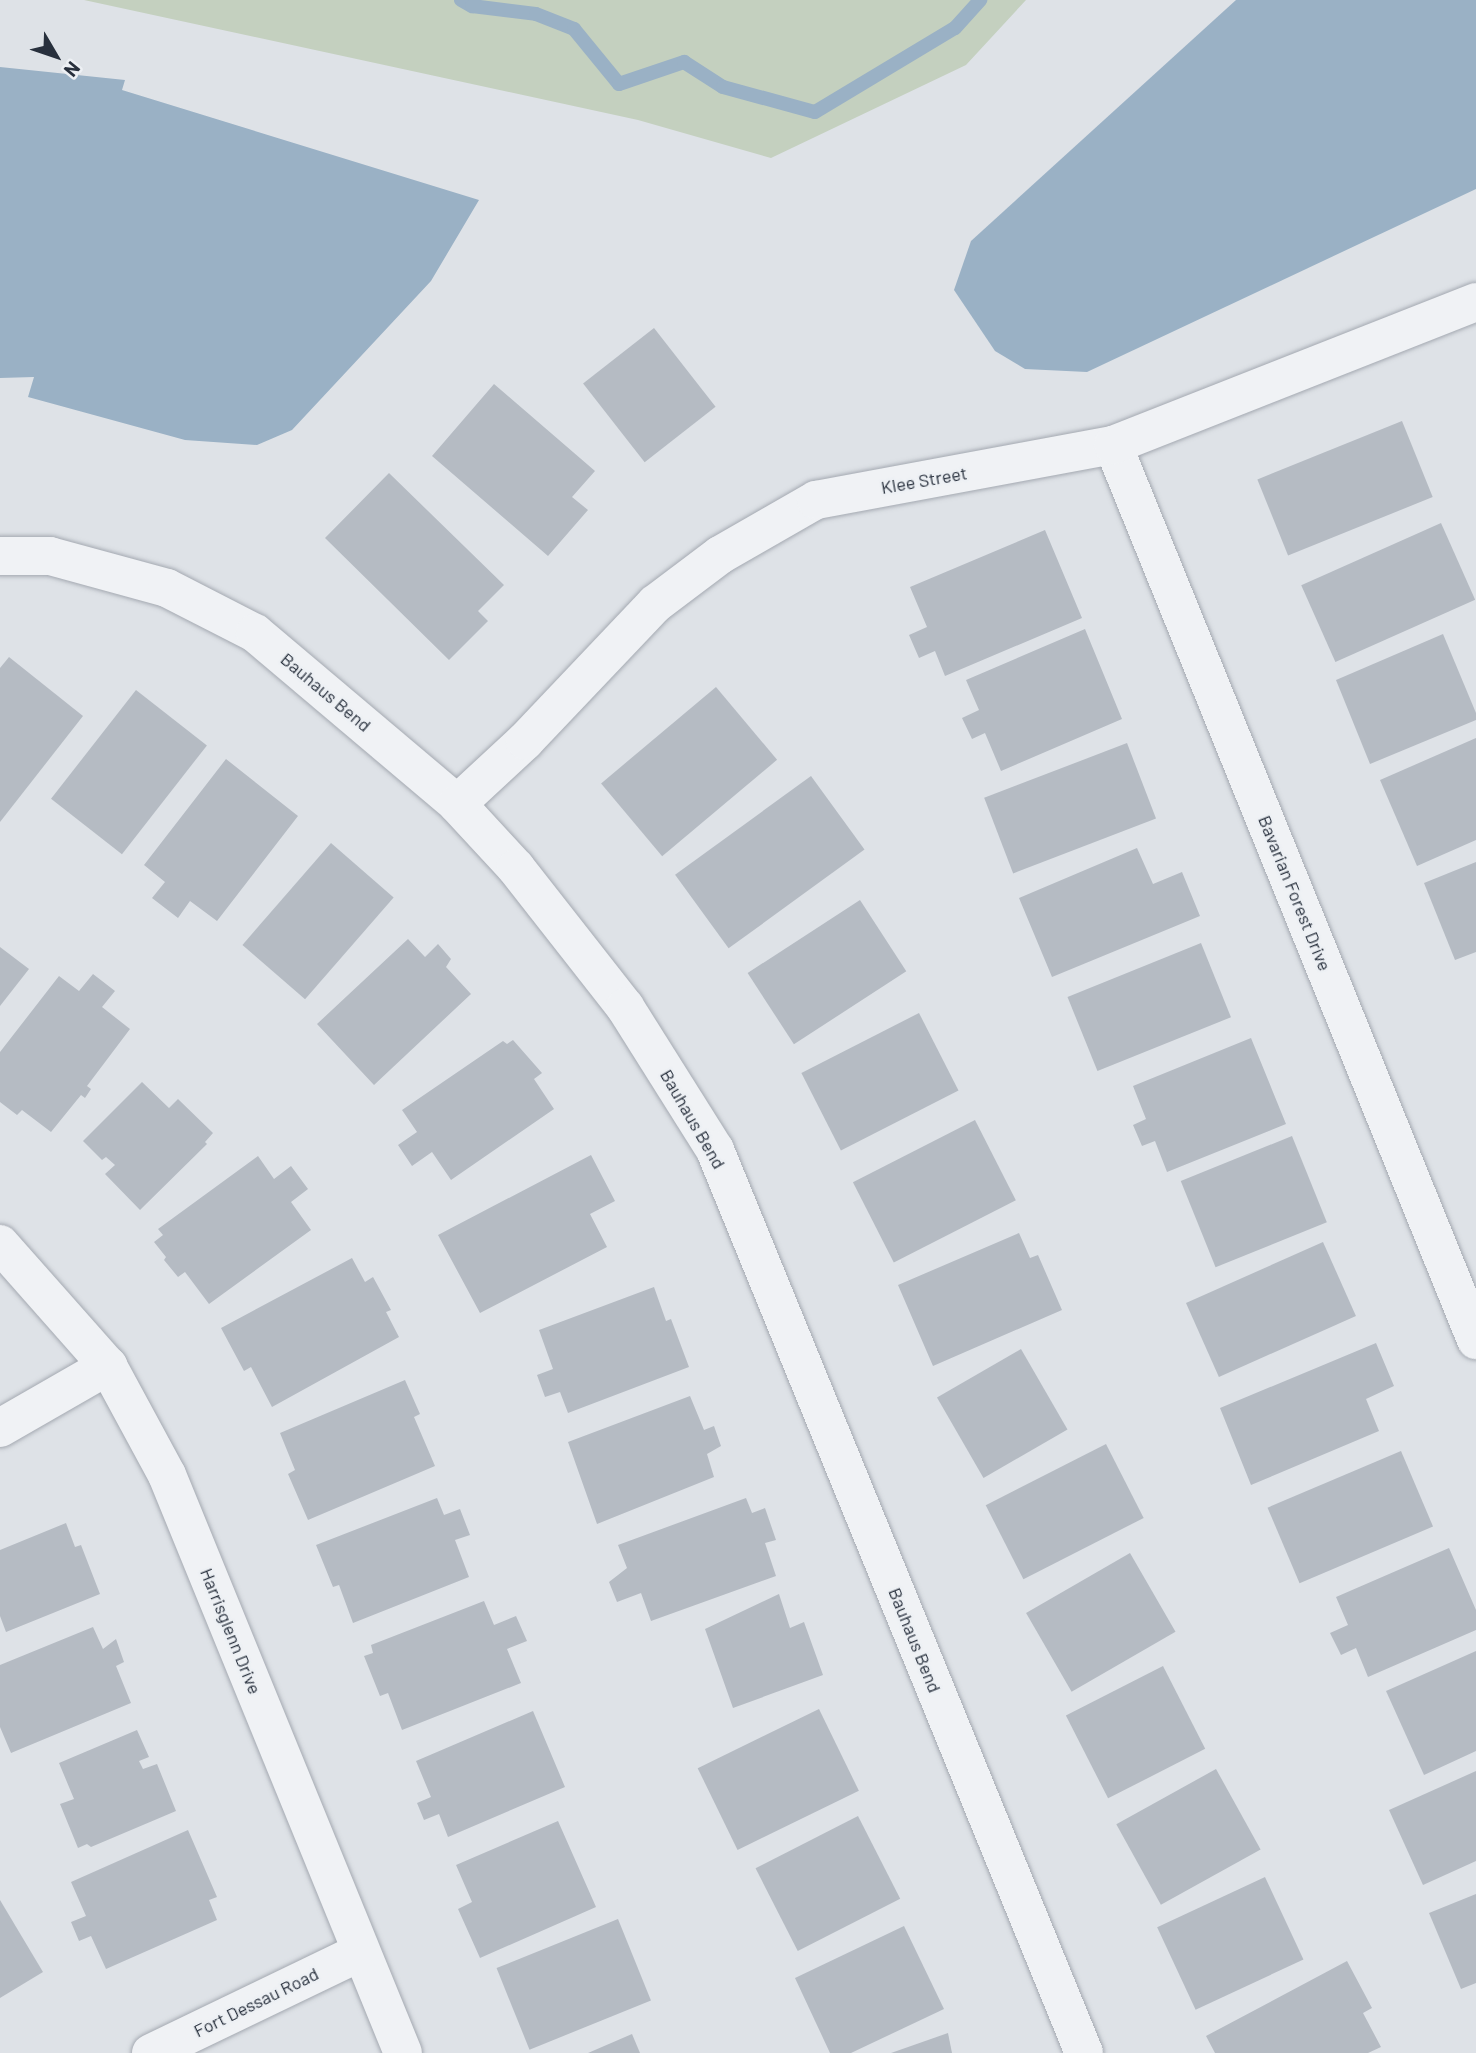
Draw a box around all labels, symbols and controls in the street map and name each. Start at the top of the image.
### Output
north arrow [21,21,91,91]
text: N [60,57,86,82]
street label: Klee Street [879,462,969,498]
street label: Bauhaus Bend [276,648,376,736]
street label: Bavarian Forest Drive [1254,812,1336,974]
street label: Bauhaus Bend [656,1065,730,1173]
street label: Harrisglenn Drive [196,1565,266,1697]
street label: Bauhaus Bend [884,1584,946,1696]
street label: Fort Dessau Road [190,1962,322,2042]

